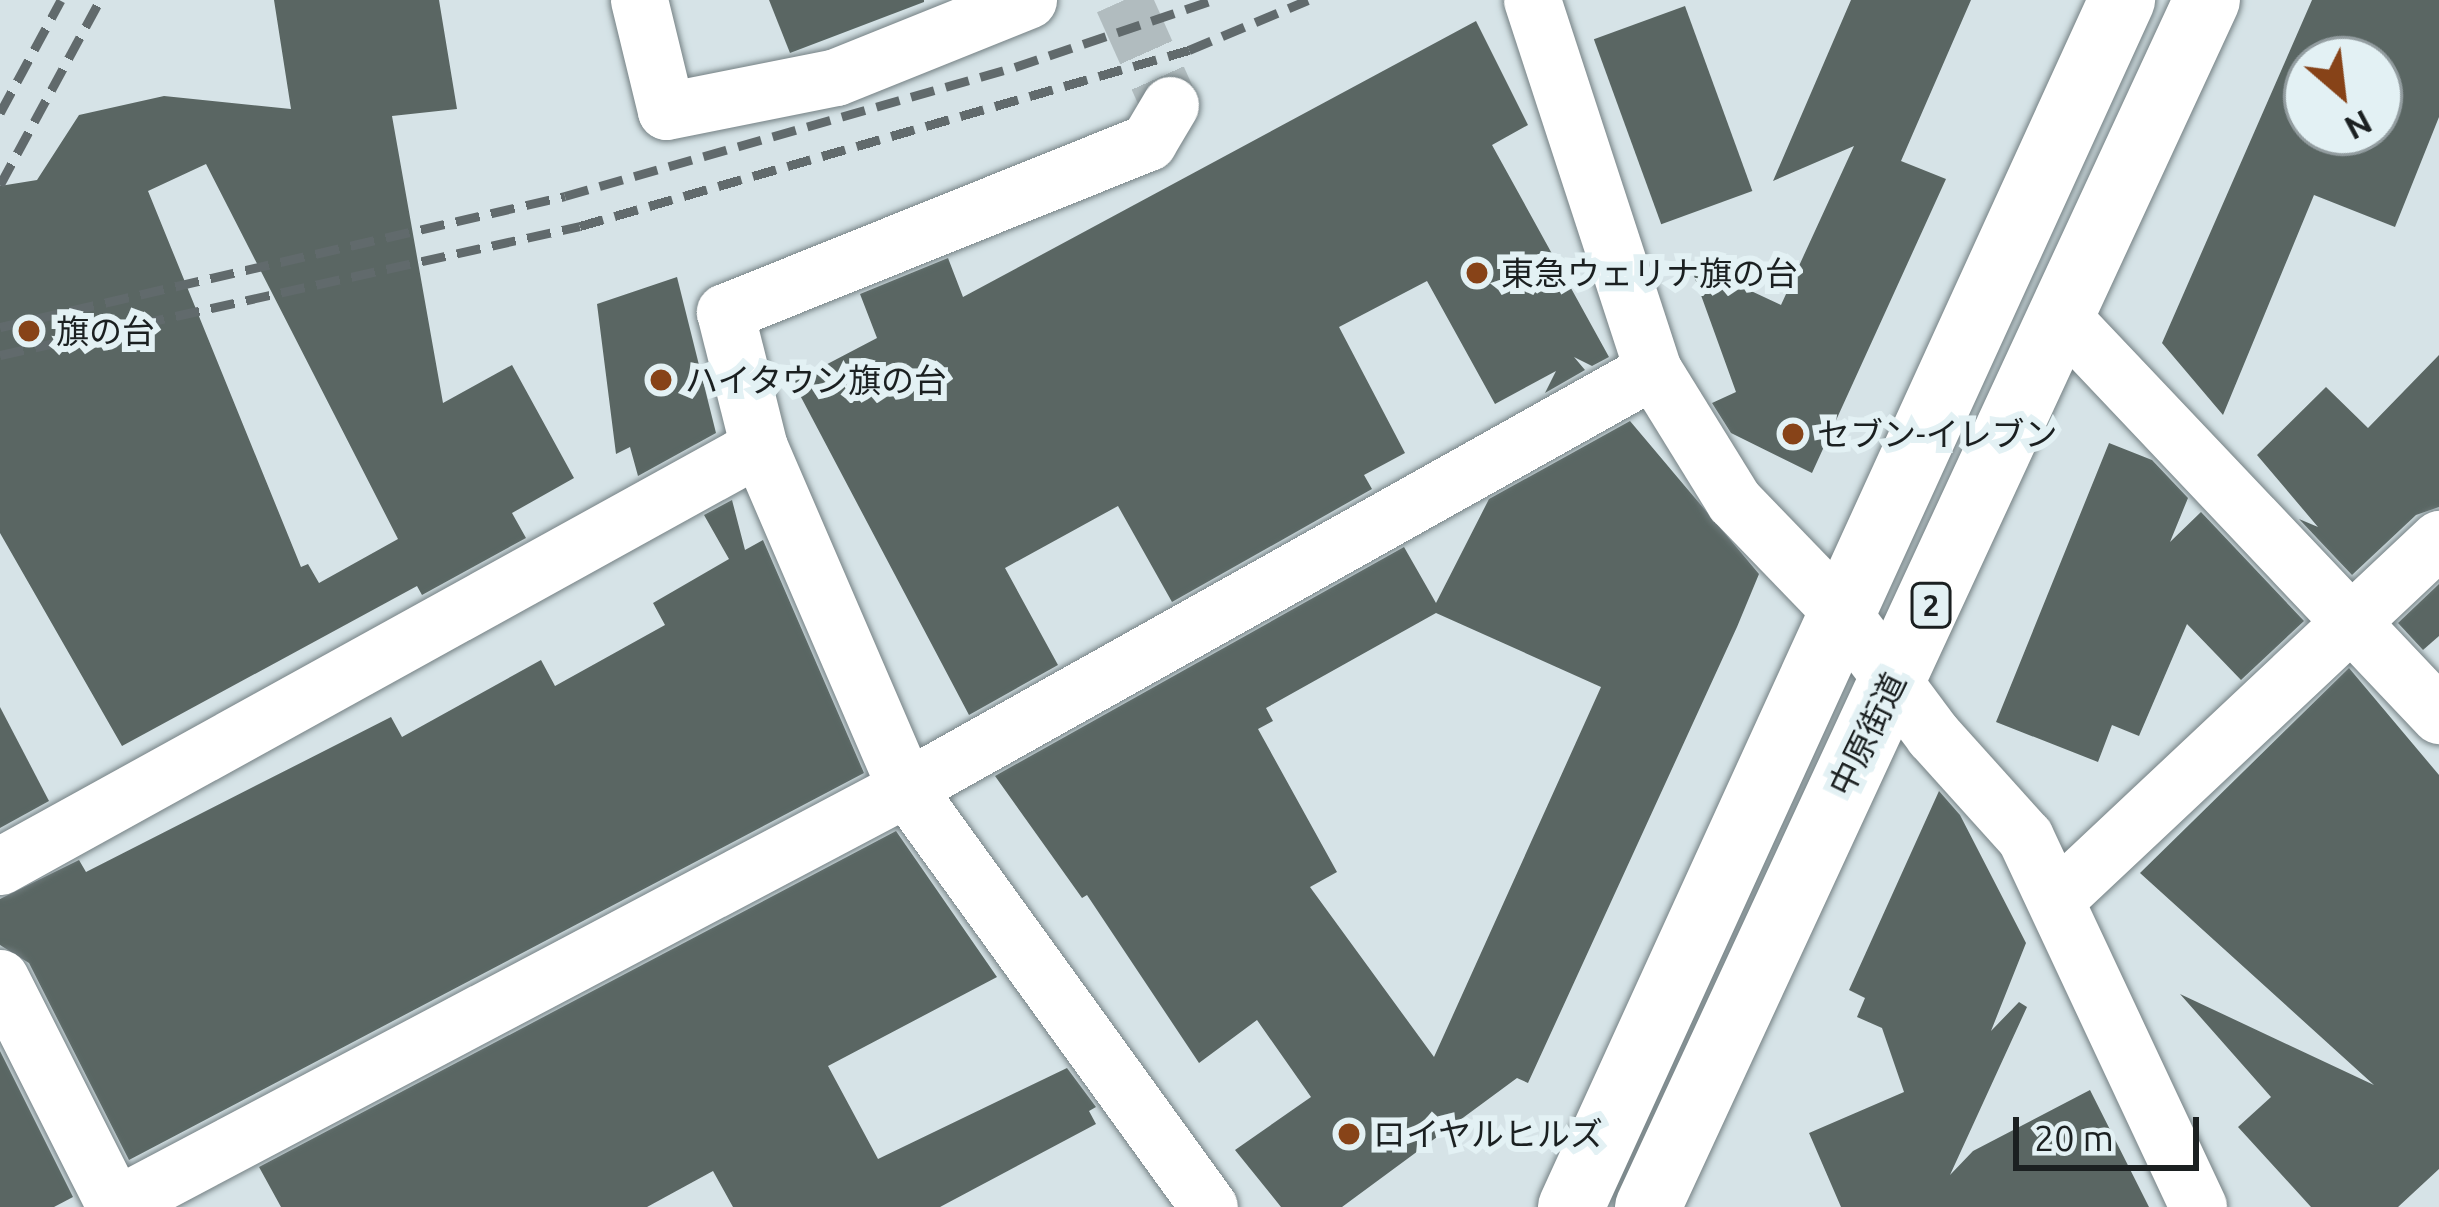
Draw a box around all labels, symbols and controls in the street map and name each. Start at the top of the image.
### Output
north arrow [2283,36,2403,156]
text: N [2339,103,2378,148]
place label: 東急ウェリナ旗の台 [1501,253,1798,293]
marker: 東急ウェリナ旗の台 [1464,260,1490,286]
place label: 旗の台 [56,311,155,351]
marker: 旗の台 [13,315,45,347]
place label: ハイタウン旗の台 [685,360,949,400]
marker: ハイタウン旗の台 [648,367,674,393]
place label: セブン-イレブン [1817,414,2058,454]
marker: セブン-イレブン [1780,421,1806,447]
road number: 2 [1910,581,1952,629]
street label: 中原街道 [1820,666,1914,802]
scale bar [2019,1093,2205,1167]
place label: ロイヤルヒルズ [1373,1114,1604,1154]
text: 20 m [2034,1117,2114,1158]
marker: ロイヤルヒルズ [1336,1121,1362,1147]

